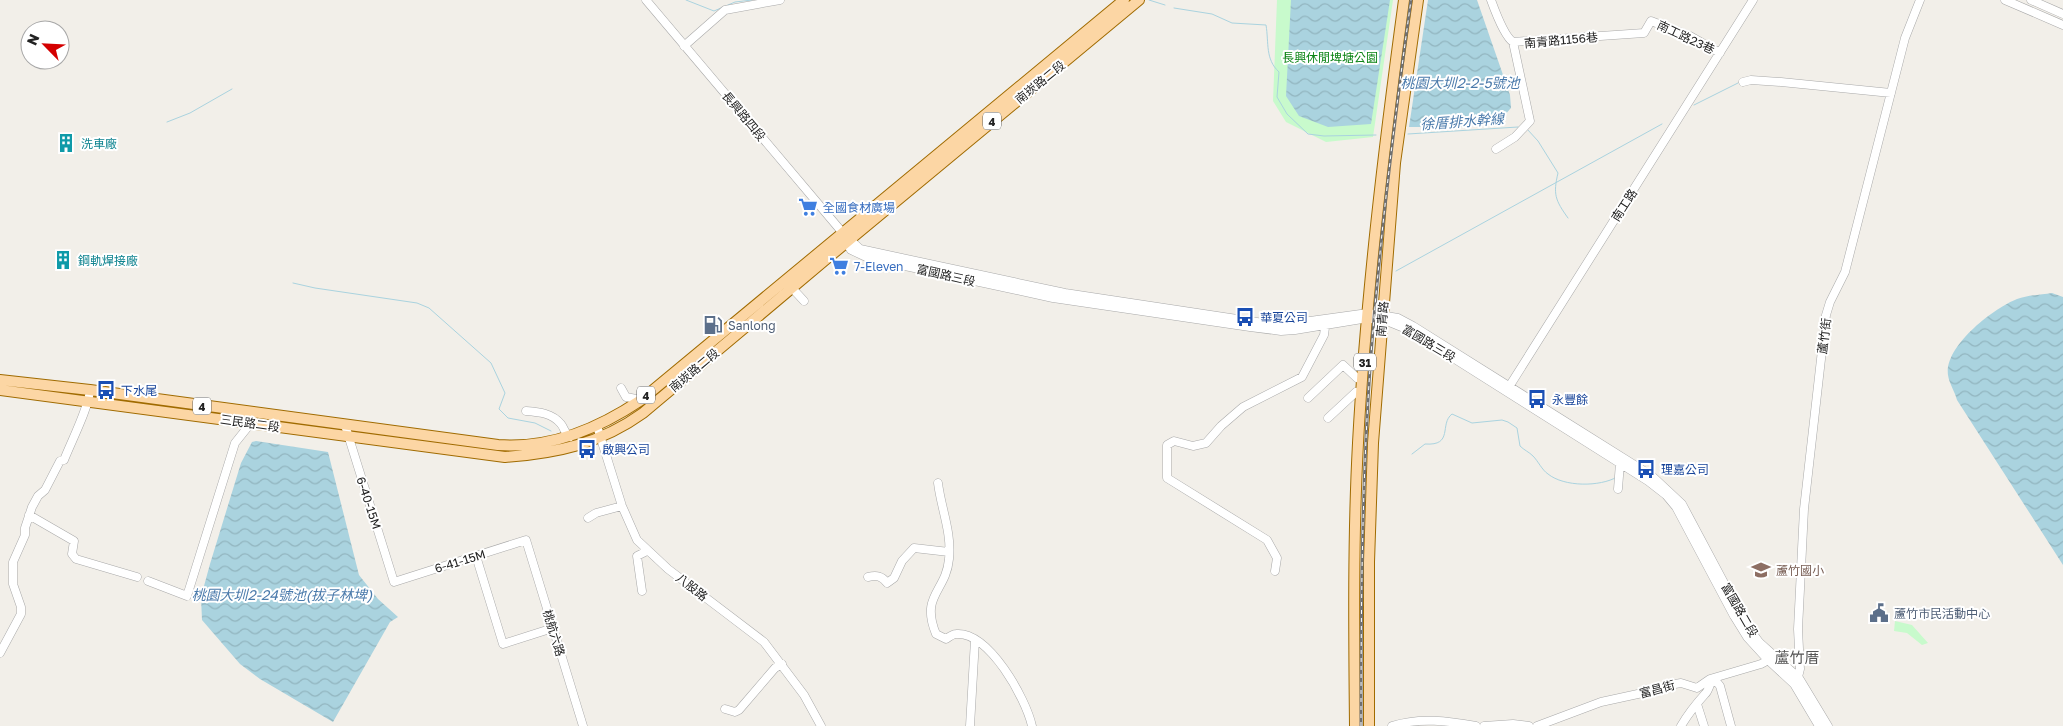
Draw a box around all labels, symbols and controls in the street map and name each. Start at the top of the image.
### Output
street label: 南工路23巷 [1655,17,1717,57]
north arrow [20,20,70,70]
street label: 南青路1156巷 [1524,29,1598,51]
text: N [23,31,43,48]
park label: 長興休閒埤塘公園 [1282,50,1378,65]
street label: 南崁路二段 [1012,57,1068,107]
water label: 桃園大圳2-2-5號池 [1401,74,1521,91]
street label: 長興路四段 [719,88,769,144]
water label: 徐厝排水幹線 [1420,109,1506,132]
road number: 4 [983,112,1001,130]
building icon: 洗車廠 [55,132,77,154]
place label: 洗車廠 [81,136,117,151]
street label: 南工路 [1608,186,1640,224]
supermarket icon: 全國食材廣場 [797,196,819,218]
place label: 全國食材廣場 [823,200,895,215]
building icon: 鋼軌焊接廠 [52,249,74,271]
place label: 鋼軌焊接廠 [78,253,138,268]
supermarket icon: 7-Eleven [828,255,850,277]
place label: 7-Eleven [854,259,904,274]
street label: 富國路三段 [915,261,977,289]
street label: 南青路 [1373,300,1391,338]
bus stop icon: 華夏公司 [1234,306,1256,328]
place label: 華夏公司 [1260,310,1308,325]
fuel station icon: Sanlong [702,314,724,336]
street label: 蘆竹街 [1814,317,1834,355]
place label: Sanlong [728,318,776,333]
street label: 富國路三段 [1399,321,1459,365]
street label: 南崁路二段 [666,345,722,395]
road number: 31 [1354,354,1376,371]
bus stop icon: 下水尾 [95,379,117,401]
place label: 下水尾 [121,383,157,398]
road number: 4 [637,386,655,404]
bus stop icon: 永豐餘 [1526,388,1548,410]
place label: 永豐餘 [1552,392,1588,407]
road number: 4 [193,398,211,414]
street label: 三民路二段 [219,411,281,435]
bus stop icon: 啟興公司 [576,438,598,460]
place label: 啟興公司 [602,442,650,457]
bus stop icon: 理嘉公司 [1635,458,1657,480]
place label: 理嘉公司 [1661,462,1709,477]
street label: 6-40-15M [353,475,385,531]
street label: 6-41-15M [433,546,487,576]
school or university icon: 蘆竹國小 [1750,559,1772,581]
place label: 蘆竹國小 [1776,563,1824,578]
street label: 八股路 [673,570,711,604]
street label: 富國路二段 [1719,580,1761,640]
water label: 桃園大圳2-24號池(拔子林埤) [192,586,373,603]
public building icon: 蘆竹市民活動中心 [1868,602,1890,624]
place label: 蘆竹市民活動中心 [1894,606,1990,621]
street label: 桃航六路 [540,608,568,658]
district label: 蘆竹厝 [1774,648,1820,666]
street label: 富昌街 [1638,677,1676,701]

